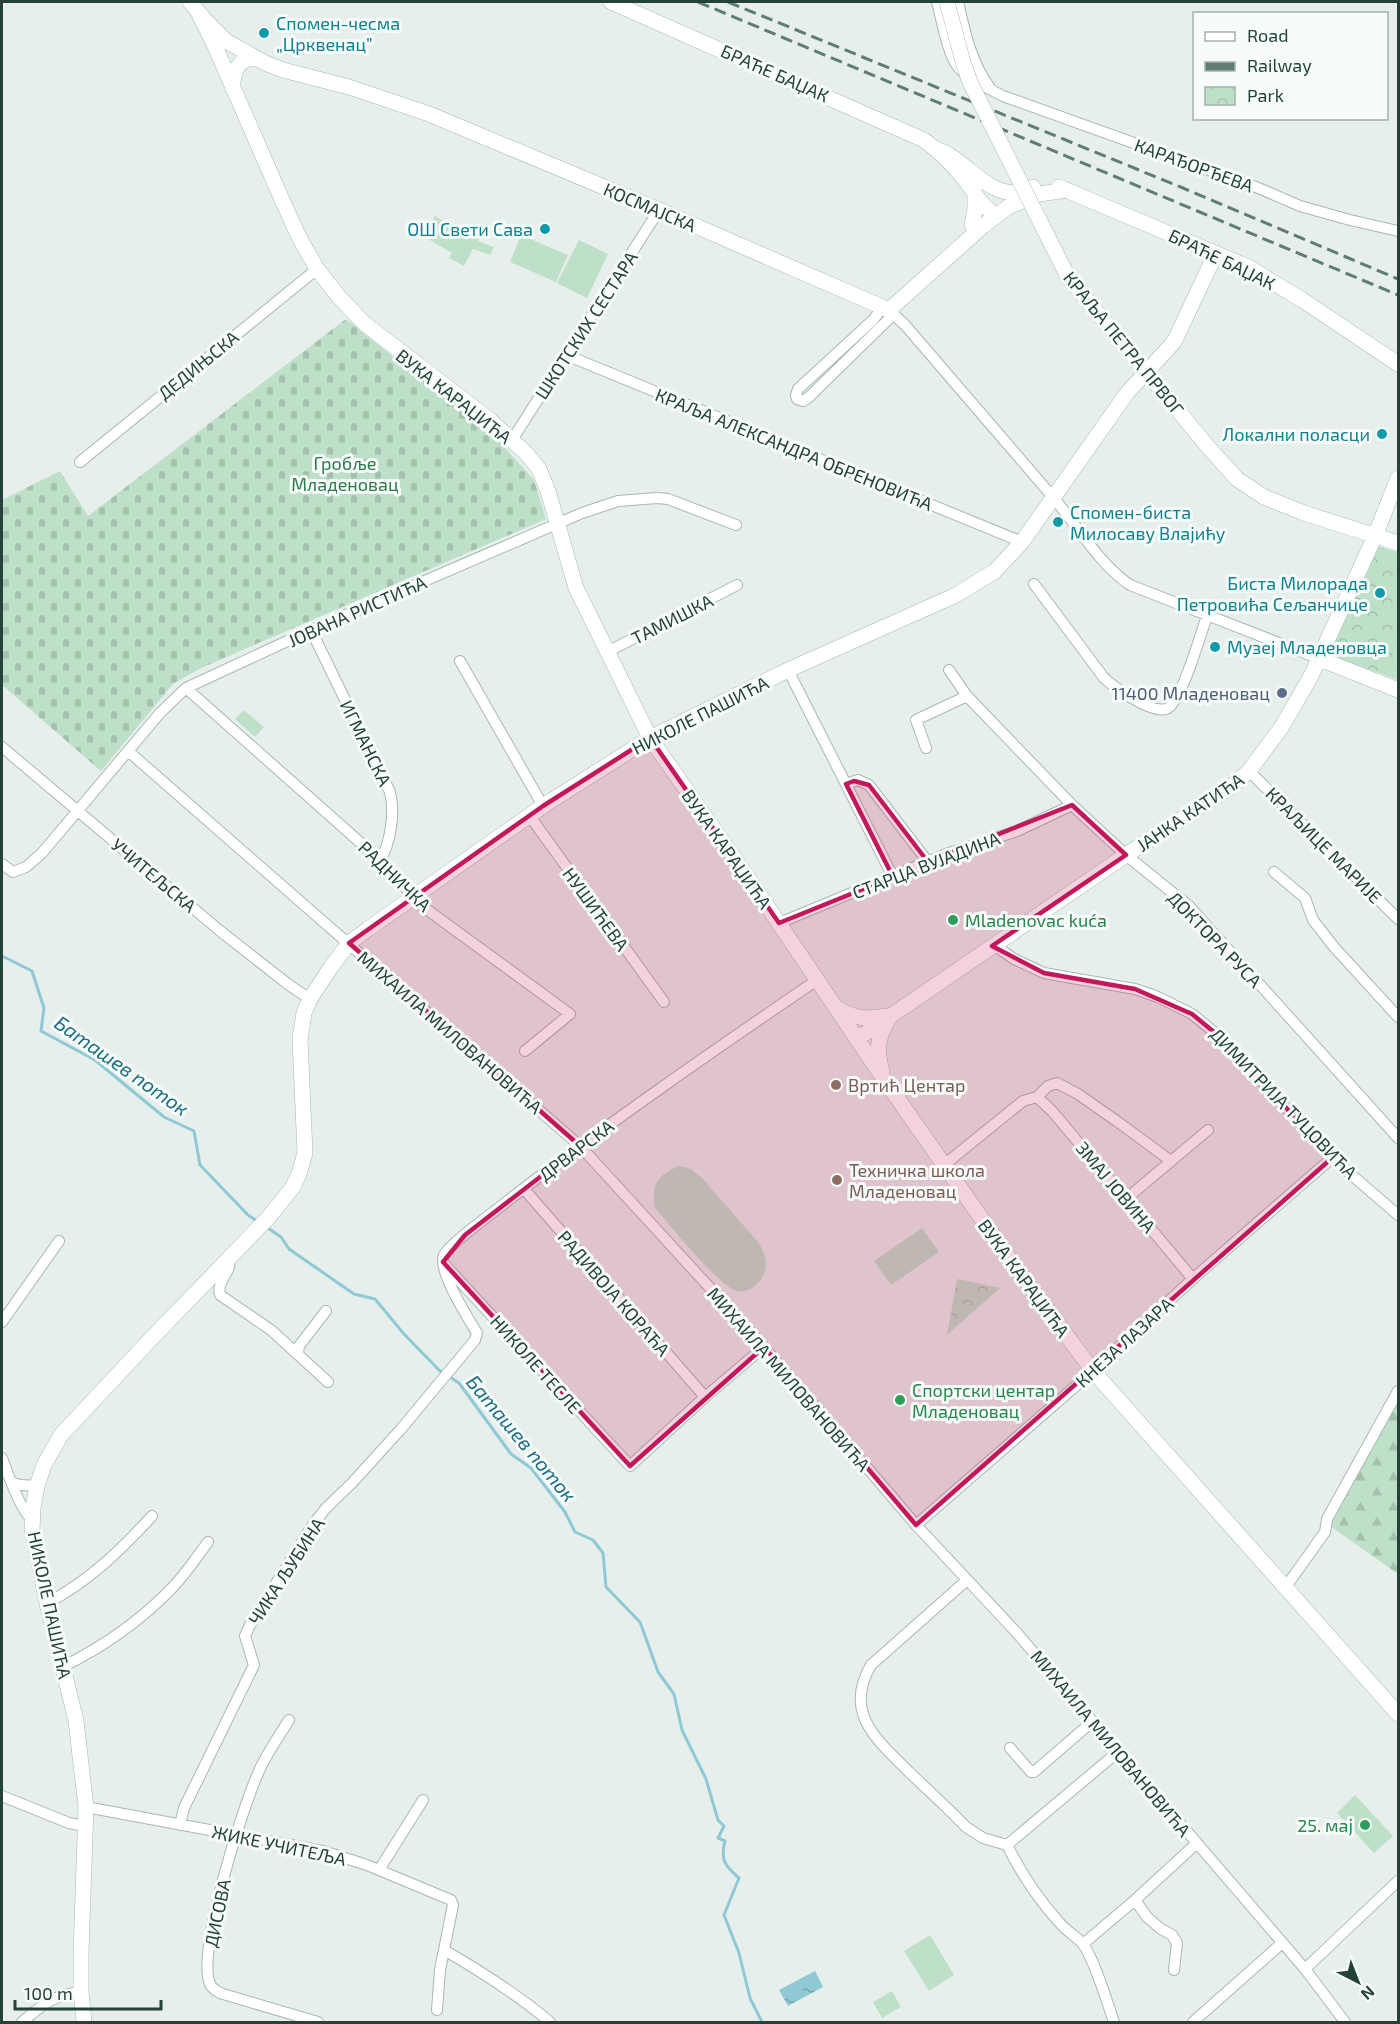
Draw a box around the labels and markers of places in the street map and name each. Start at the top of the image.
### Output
place label: Спомен-чесма „Црквенац” [276,12,400,55]
marker: Спомен-чесма „Црквенац” [257,26,271,40]
place label: ОШ Свети Сава [407,218,533,240]
marker: ОШ Свети Сава [538,222,552,236]
place label: Локални поласци [1223,423,1370,445]
marker: Локални поласци [1375,427,1389,441]
place label: Спомен-биста Милосаву Влајићу [1070,501,1226,544]
marker: Спомен-биста Милосаву Влајићу [1051,515,1065,529]
place label: Биста Милорада Петровића Сељанчице [1177,572,1368,615]
marker: Биста Милорада Петровића Сељанчице [1373,586,1387,600]
place label: Музеј Младеновца [1227,636,1387,658]
marker: Музеј Младеновца [1208,640,1222,654]
place label: 11400 Младеновац [1111,682,1270,704]
marker: 11400 Младеновац [1275,686,1289,700]
place label: Mladenovac kuća [965,909,1107,931]
marker: Mladenovac kuća [946,913,960,927]
place label: Вртић Центар [848,1074,965,1096]
marker: Вртић Центар [829,1078,843,1092]
place label: Техничка школа Младеновац [849,1159,985,1202]
marker: Техничка школа Младеновац [830,1173,844,1187]
place label: Спортски центар Младеновац [912,1379,1055,1422]
marker: Спортски центар Младеновац [893,1393,907,1407]
place label: 25. мај [1297,1814,1353,1836]
marker: 25. мај [1358,1818,1372,1832]

